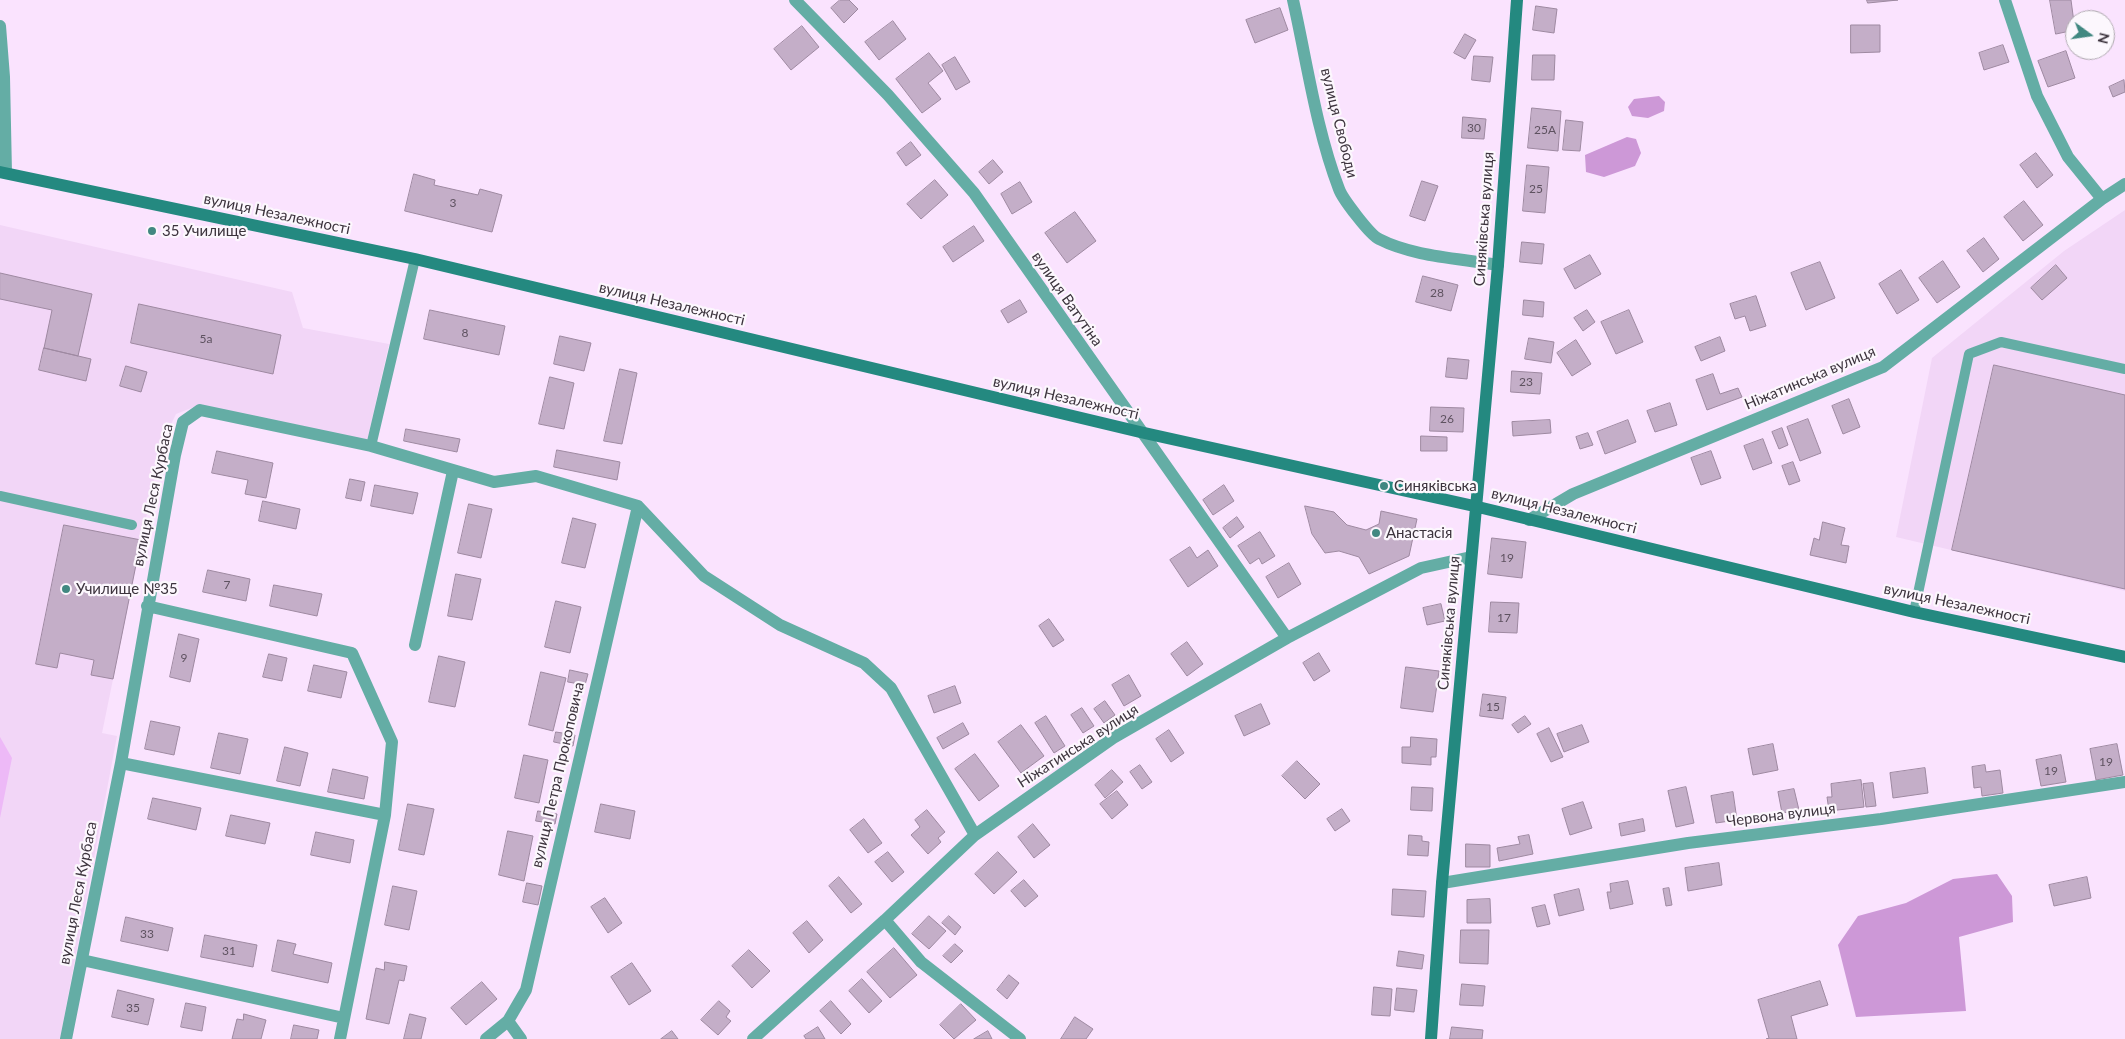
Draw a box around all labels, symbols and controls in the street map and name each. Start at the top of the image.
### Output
north arrow [2065,10,2115,60]
text: N [2095,31,2114,46]
street label: вулиця Свободи [1317,66,1361,180]
house number: 30 [1467,121,1481,135]
house number: 25А [1534,123,1556,137]
street label: Синяківська вулиця [1470,151,1498,287]
house number: 25 [1529,182,1543,196]
street label: вулиця Незалежності [202,190,352,238]
house number: 3 [450,196,456,210]
place label: 35 Училище [162,222,246,240]
marker: 35 Училище [146,225,158,237]
street label: вулиця Ватутіна [1028,248,1106,350]
street label: вулиця Незалежності [597,278,747,330]
house number: 28 [1430,286,1444,300]
house number: 8 [462,326,468,340]
house number: 5а [200,332,212,346]
street label: Ніжатинська вулиця [1742,342,1878,414]
street label: вулиця Незалежності [991,372,1141,424]
house number: 23 [1519,375,1533,389]
house number: 26 [1440,412,1454,426]
street label: вулиця Леся Курбаса [129,422,177,568]
place label: Синяківська [1394,477,1477,495]
marker: Синяківська [1378,480,1390,492]
street label: вулиця Незалежності [1489,484,1639,538]
place label: Анастасія [1386,524,1452,542]
marker: Анастасія [1370,527,1382,539]
house number: 19 [1500,551,1514,565]
street label: Синяківська вулиця [1434,555,1464,691]
house number: 7 [224,578,230,592]
place label: Училище №35 [76,580,178,598]
street label: вулиця Незалежності [1882,580,2032,628]
marker: Училище №35 [60,583,72,595]
house number: 17 [1497,611,1511,625]
house number: 9 [181,651,187,665]
street label: вулиця Петра Прокоповича [528,680,588,870]
street label: Ніжатинська вулиця [1014,700,1142,792]
house number: 15 [1486,700,1500,714]
house number: 19 [2099,755,2113,769]
house number: 19 [2044,764,2058,778]
street label: Червона вулиця [1725,799,1837,831]
street label: вулиця Леся Курбаса [55,820,101,966]
house number: 33 [140,927,154,941]
house number: 31 [222,944,236,958]
house number: 35 [126,1001,140,1015]

